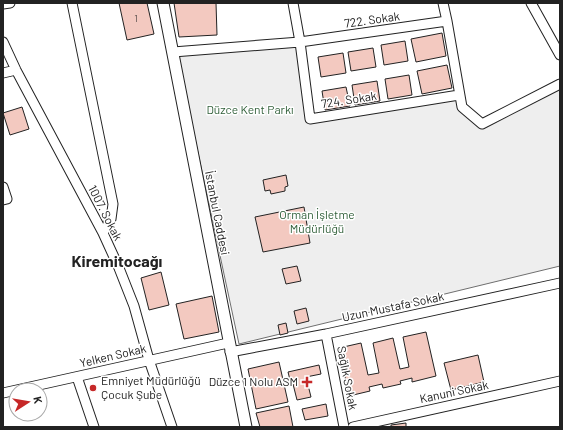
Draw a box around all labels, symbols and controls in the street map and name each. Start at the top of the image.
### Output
street label: 722. Sokak [343,8,401,30]
house number: 1 [134,12,138,24]
street label: 724. Sokak [320,88,378,110]
park label: Düzce Kent Parkı [207,102,293,116]
street label: İstanbul Caddesi [203,169,233,256]
street label: 1007. Sokak [86,183,126,243]
park label: Orman İşletme Müdürlüğü [279,207,355,235]
district label: Kiremitocağı [72,251,163,270]
street label: Uzun Mustafa Sokak [341,288,445,324]
street label: Yelken Sokak [78,341,147,369]
street label: Sağlık Sokak [335,345,361,411]
place label: Emniyet Müdürlüğü Çocuk Şube [101,373,201,401]
place label: Düzce 1 Nolu ASM [209,374,298,388]
marker: Düzce 1 Nolu ASM [301,376,313,388]
street label: Kanuni Sokak [418,377,489,405]
north arrow [8,382,48,422]
marker: Emniyet Müdürlüğü Çocuk Şube [88,383,98,393]
text: K [31,395,45,405]

